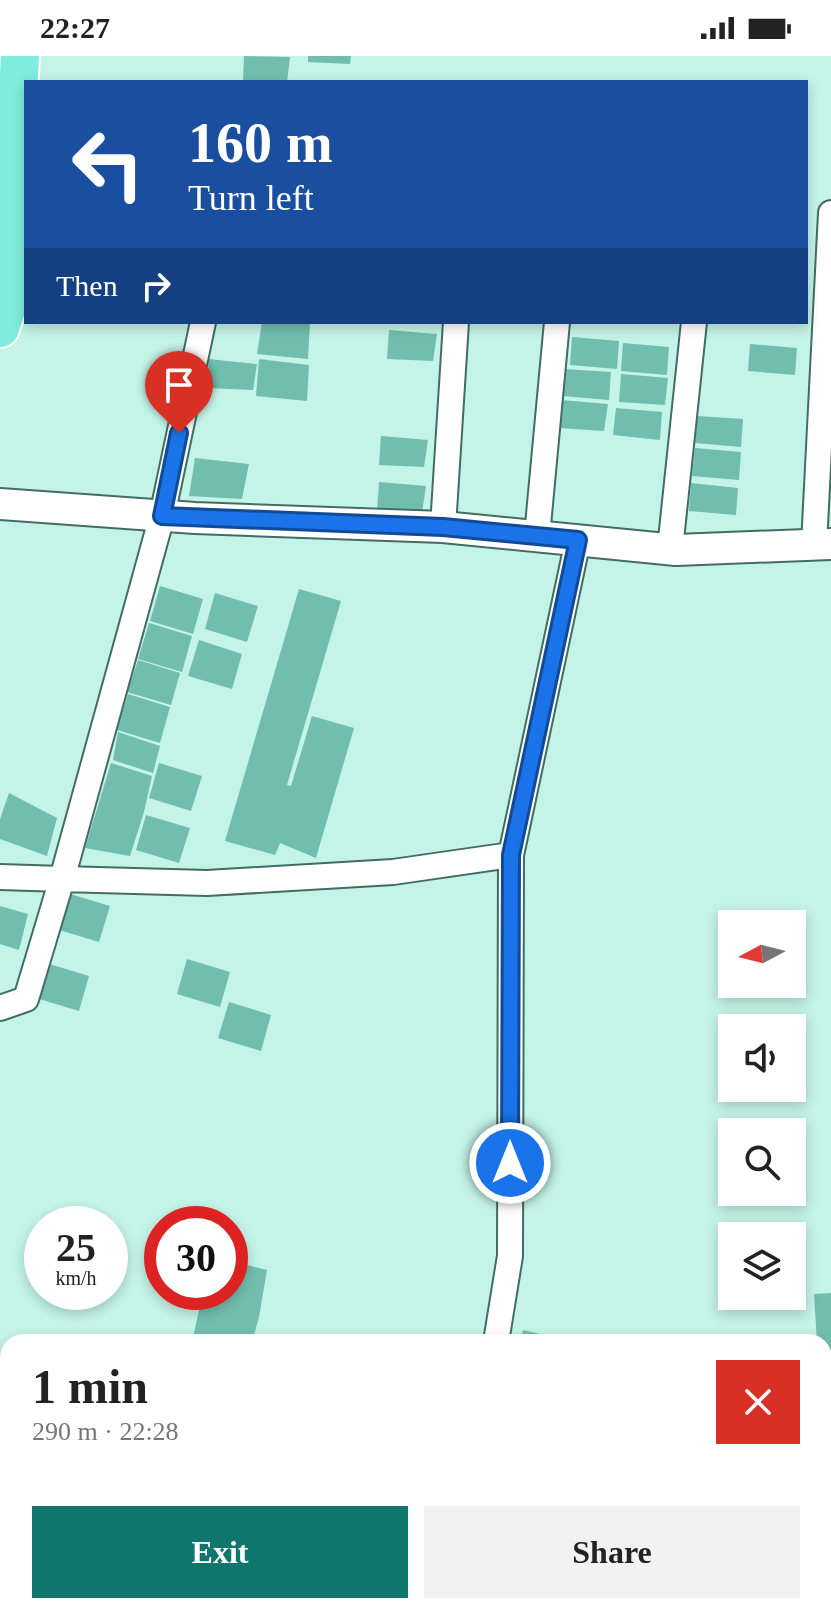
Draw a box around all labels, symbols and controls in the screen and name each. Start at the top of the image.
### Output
text: 22:27 [40,11,110,44]
icon: left [56,112,160,216]
text: 160 m [188,112,333,174]
text: Turn left [188,178,314,218]
icon: right [134,264,178,308]
text: Then [56,269,118,302]
pin [145,351,213,433]
icon: arrive [157,363,201,407]
north arrow [718,910,806,998]
map controls [718,910,806,1310]
button: sound [718,1014,806,1102]
button: search [718,1118,806,1206]
position arrow [468,1121,552,1205]
speed limit sign: 30 [144,1206,248,1310]
button: layers [718,1222,806,1310]
text: 25 [56,1225,96,1270]
text: km/h [55,1267,97,1289]
text: 1 min [32,1360,148,1413]
button: close [716,1360,800,1444]
text: 290 m · 22:28 [32,1417,179,1446]
button: Exit [32,1506,408,1598]
button: Share [424,1506,800,1598]

